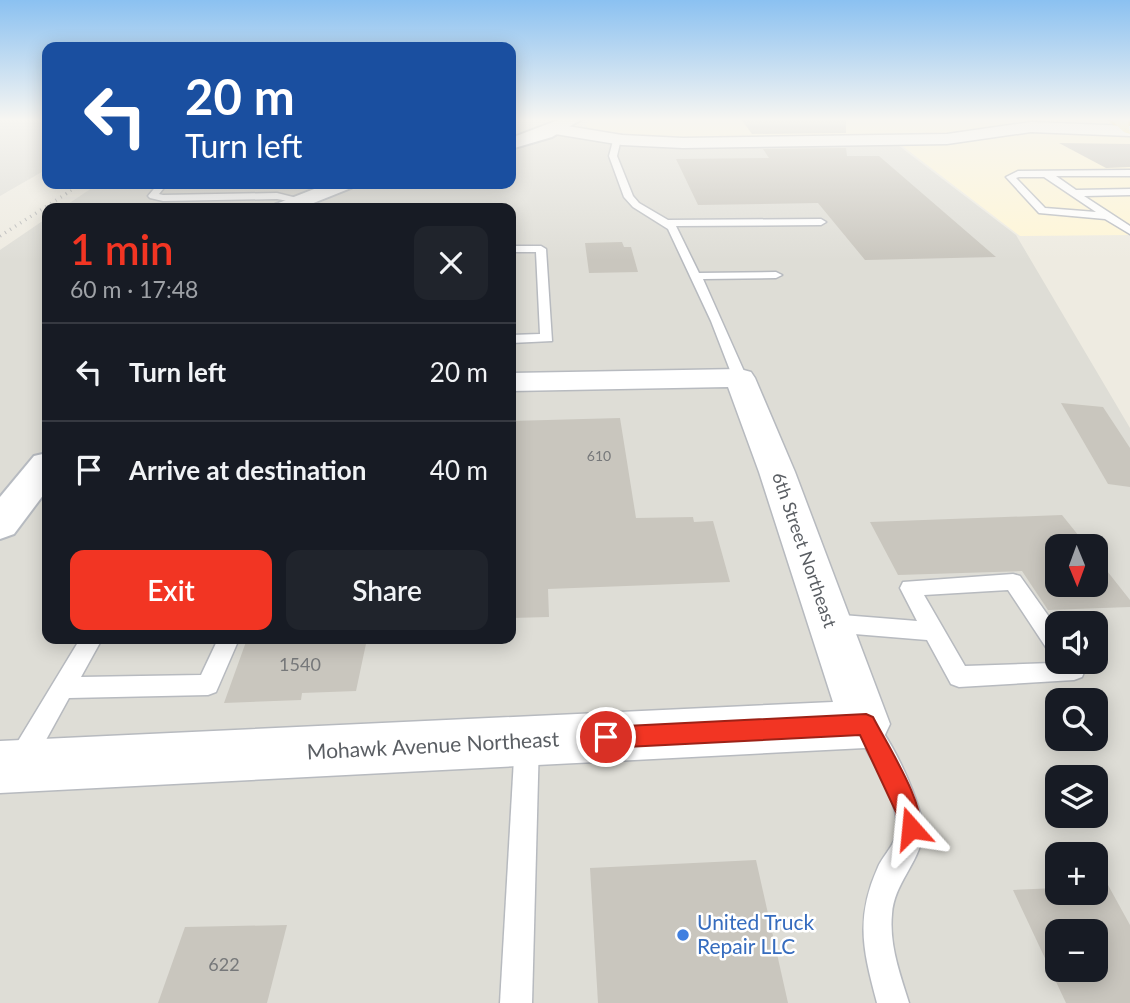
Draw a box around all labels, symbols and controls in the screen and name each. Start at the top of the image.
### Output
text: 20 m [185,67,295,125]
icon: left [70,70,161,161]
text: Turn left [185,126,302,165]
text: 1 min [70,224,174,274]
button: close [414,226,488,300]
text: 60 m · 17:48 [70,275,198,303]
icon: left [70,353,108,391]
text: Turn left [129,356,226,388]
text: 20 m [430,356,488,388]
house number: 610 [587,447,611,464]
icon: arrive [70,451,108,489]
text: Arrive at destination [129,454,366,486]
text: 40 m [430,454,488,486]
street label: 6th Street Northeast [768,469,842,631]
north arrow [1045,534,1108,597]
map controls [1045,534,1108,982]
button: Exit [70,550,272,630]
button: Share [286,550,488,630]
button: sound [1045,611,1108,674]
house number: 1540 [279,653,321,675]
button: search [1045,688,1108,751]
pin [576,707,636,767]
icon: arrive [587,718,625,756]
street label: Mohawk Avenue Northeast [306,725,560,764]
button: layers [1045,765,1108,828]
position arrow [874,791,948,865]
button: + [1045,842,1108,905]
place label: United Truck Repair LLC [697,909,814,958]
button: − [1045,919,1108,982]
marker: United Truck Repair LLC [675,927,691,943]
house number: 622 [208,953,240,975]

